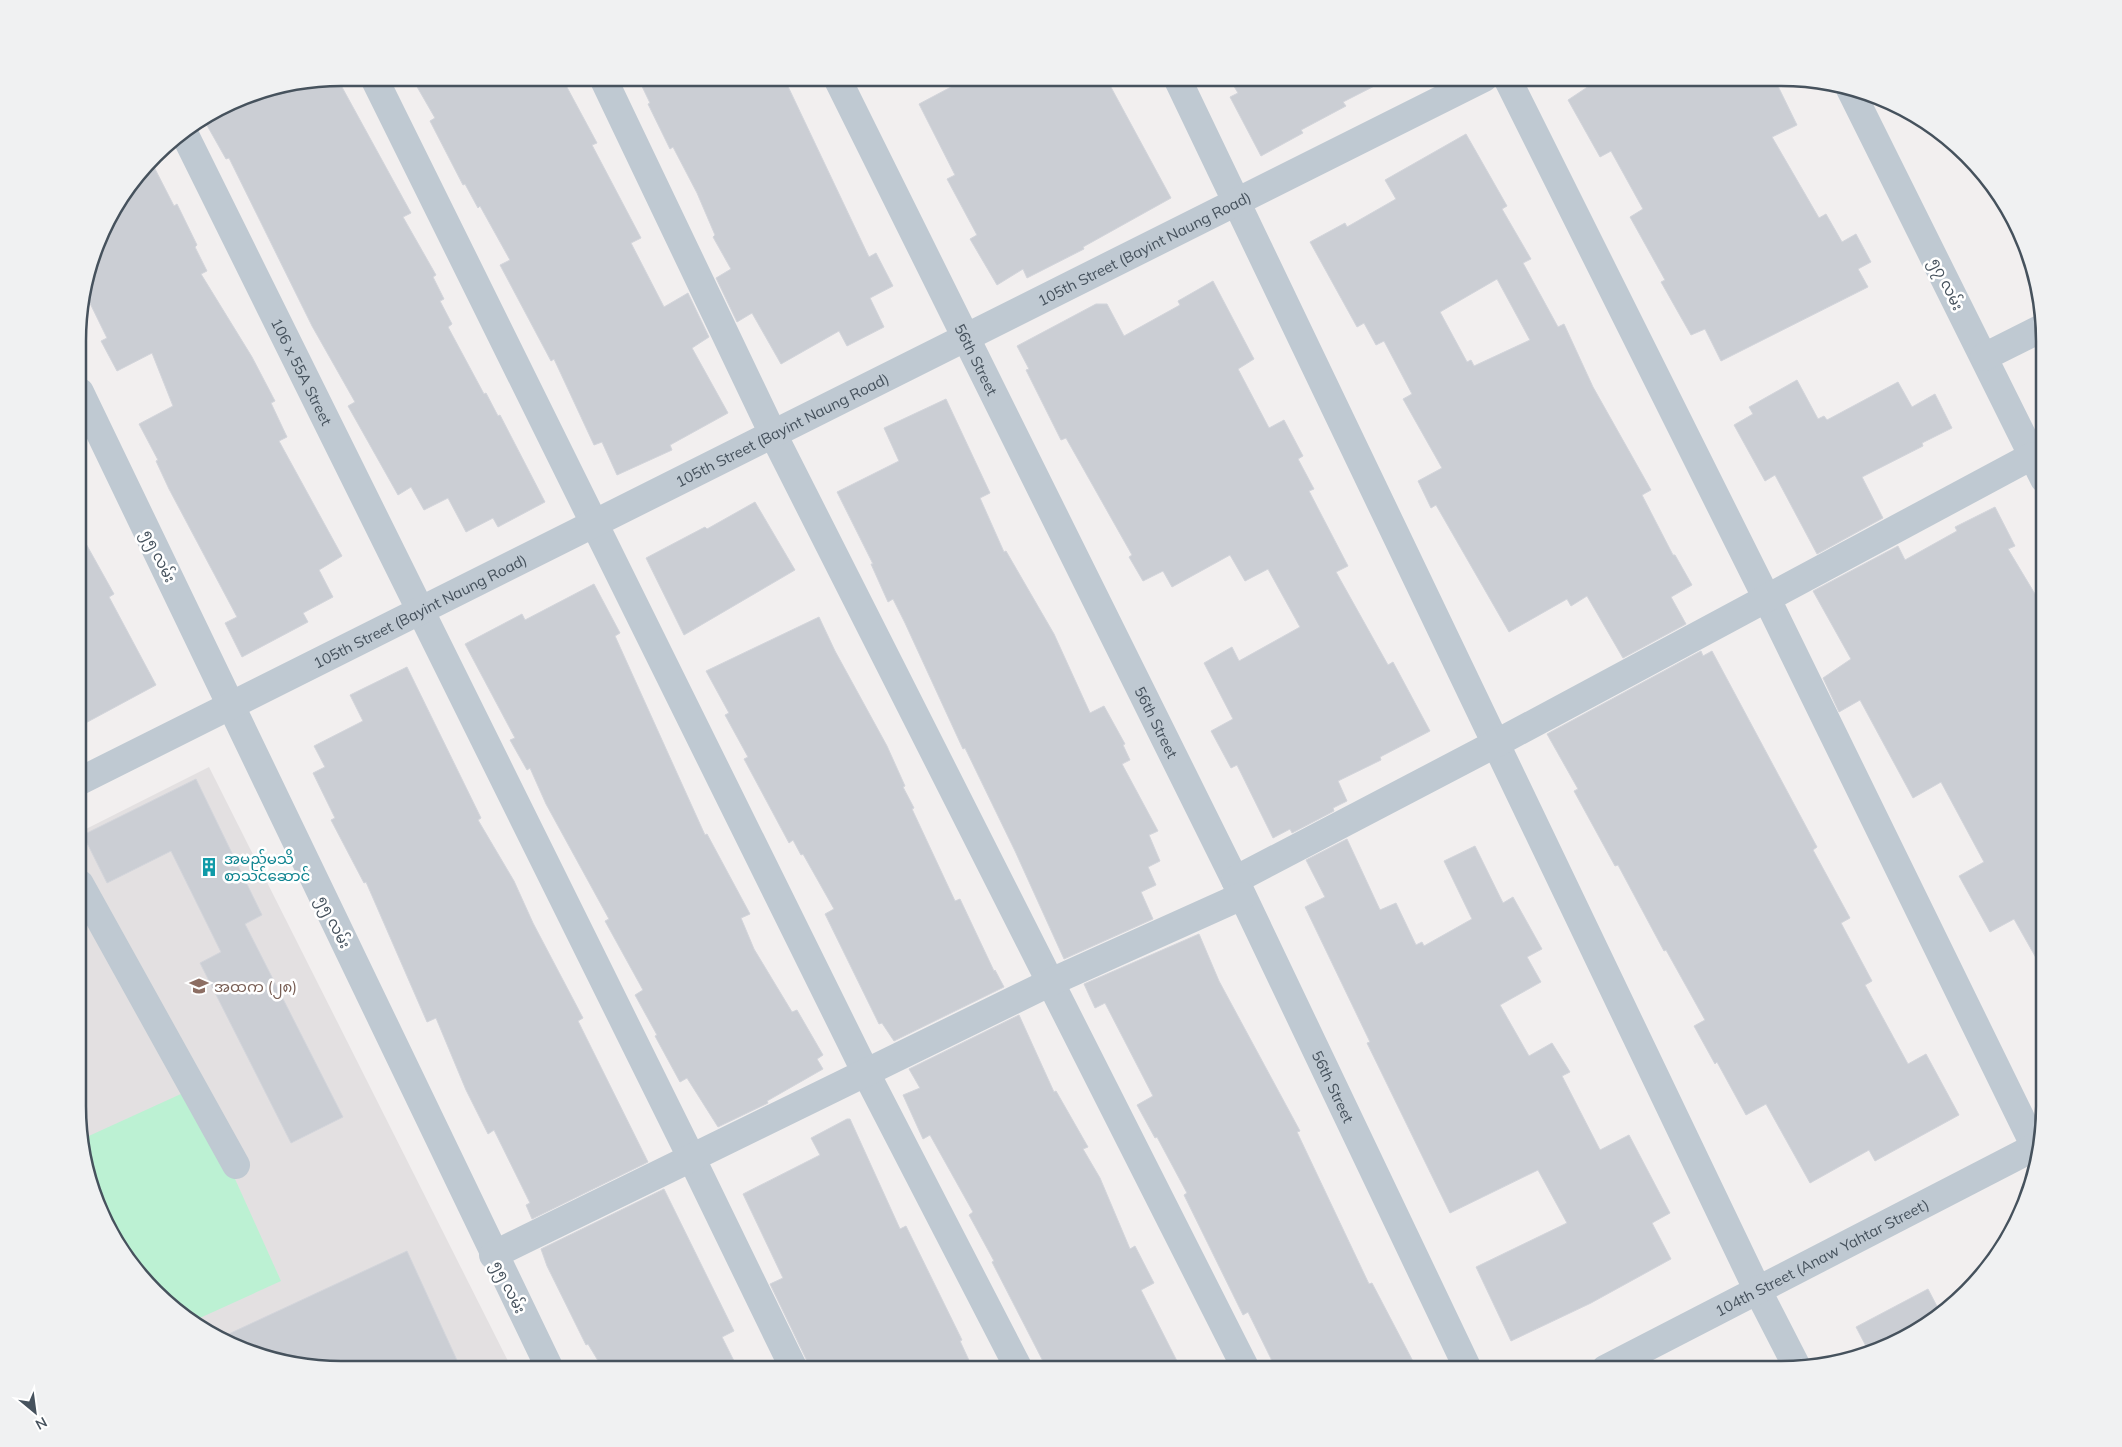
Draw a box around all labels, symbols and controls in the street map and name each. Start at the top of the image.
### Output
street label: 105th Street (Bayint Naung Road) [1034,187,1254,310]
street label: ၅၇ လမ်း [1924,255,1968,315]
street label: 106 x 55A Street [267,315,337,428]
street label: 56th Street [951,320,1002,398]
street label: 105th Street (Bayint Naung Road) [672,368,892,491]
street label: ၅၅ လမ်း [135,526,180,587]
street label: 105th Street (Bayint Naung Road) [310,549,530,672]
street label: 56th Street [1131,683,1182,761]
place label: အမည်မသိ စာသင်ဆောင် [224,849,310,885]
building icon: အမည်မသိ စာသင်ဆောင် [198,856,220,878]
street label: ၅၅ လမ်း [310,892,355,953]
school or university icon: အထက (၂၈) [188,975,210,997]
place label: အထက (၂၈) [214,977,297,999]
street label: 56th Street [1308,1047,1359,1126]
street label: 104th Street (Anaw Yahtar Street) [1712,1194,1932,1320]
street label: ၅၅ လမ်း [485,1257,530,1318]
north arrow [10,1387,60,1437]
text: N [32,1413,50,1434]

